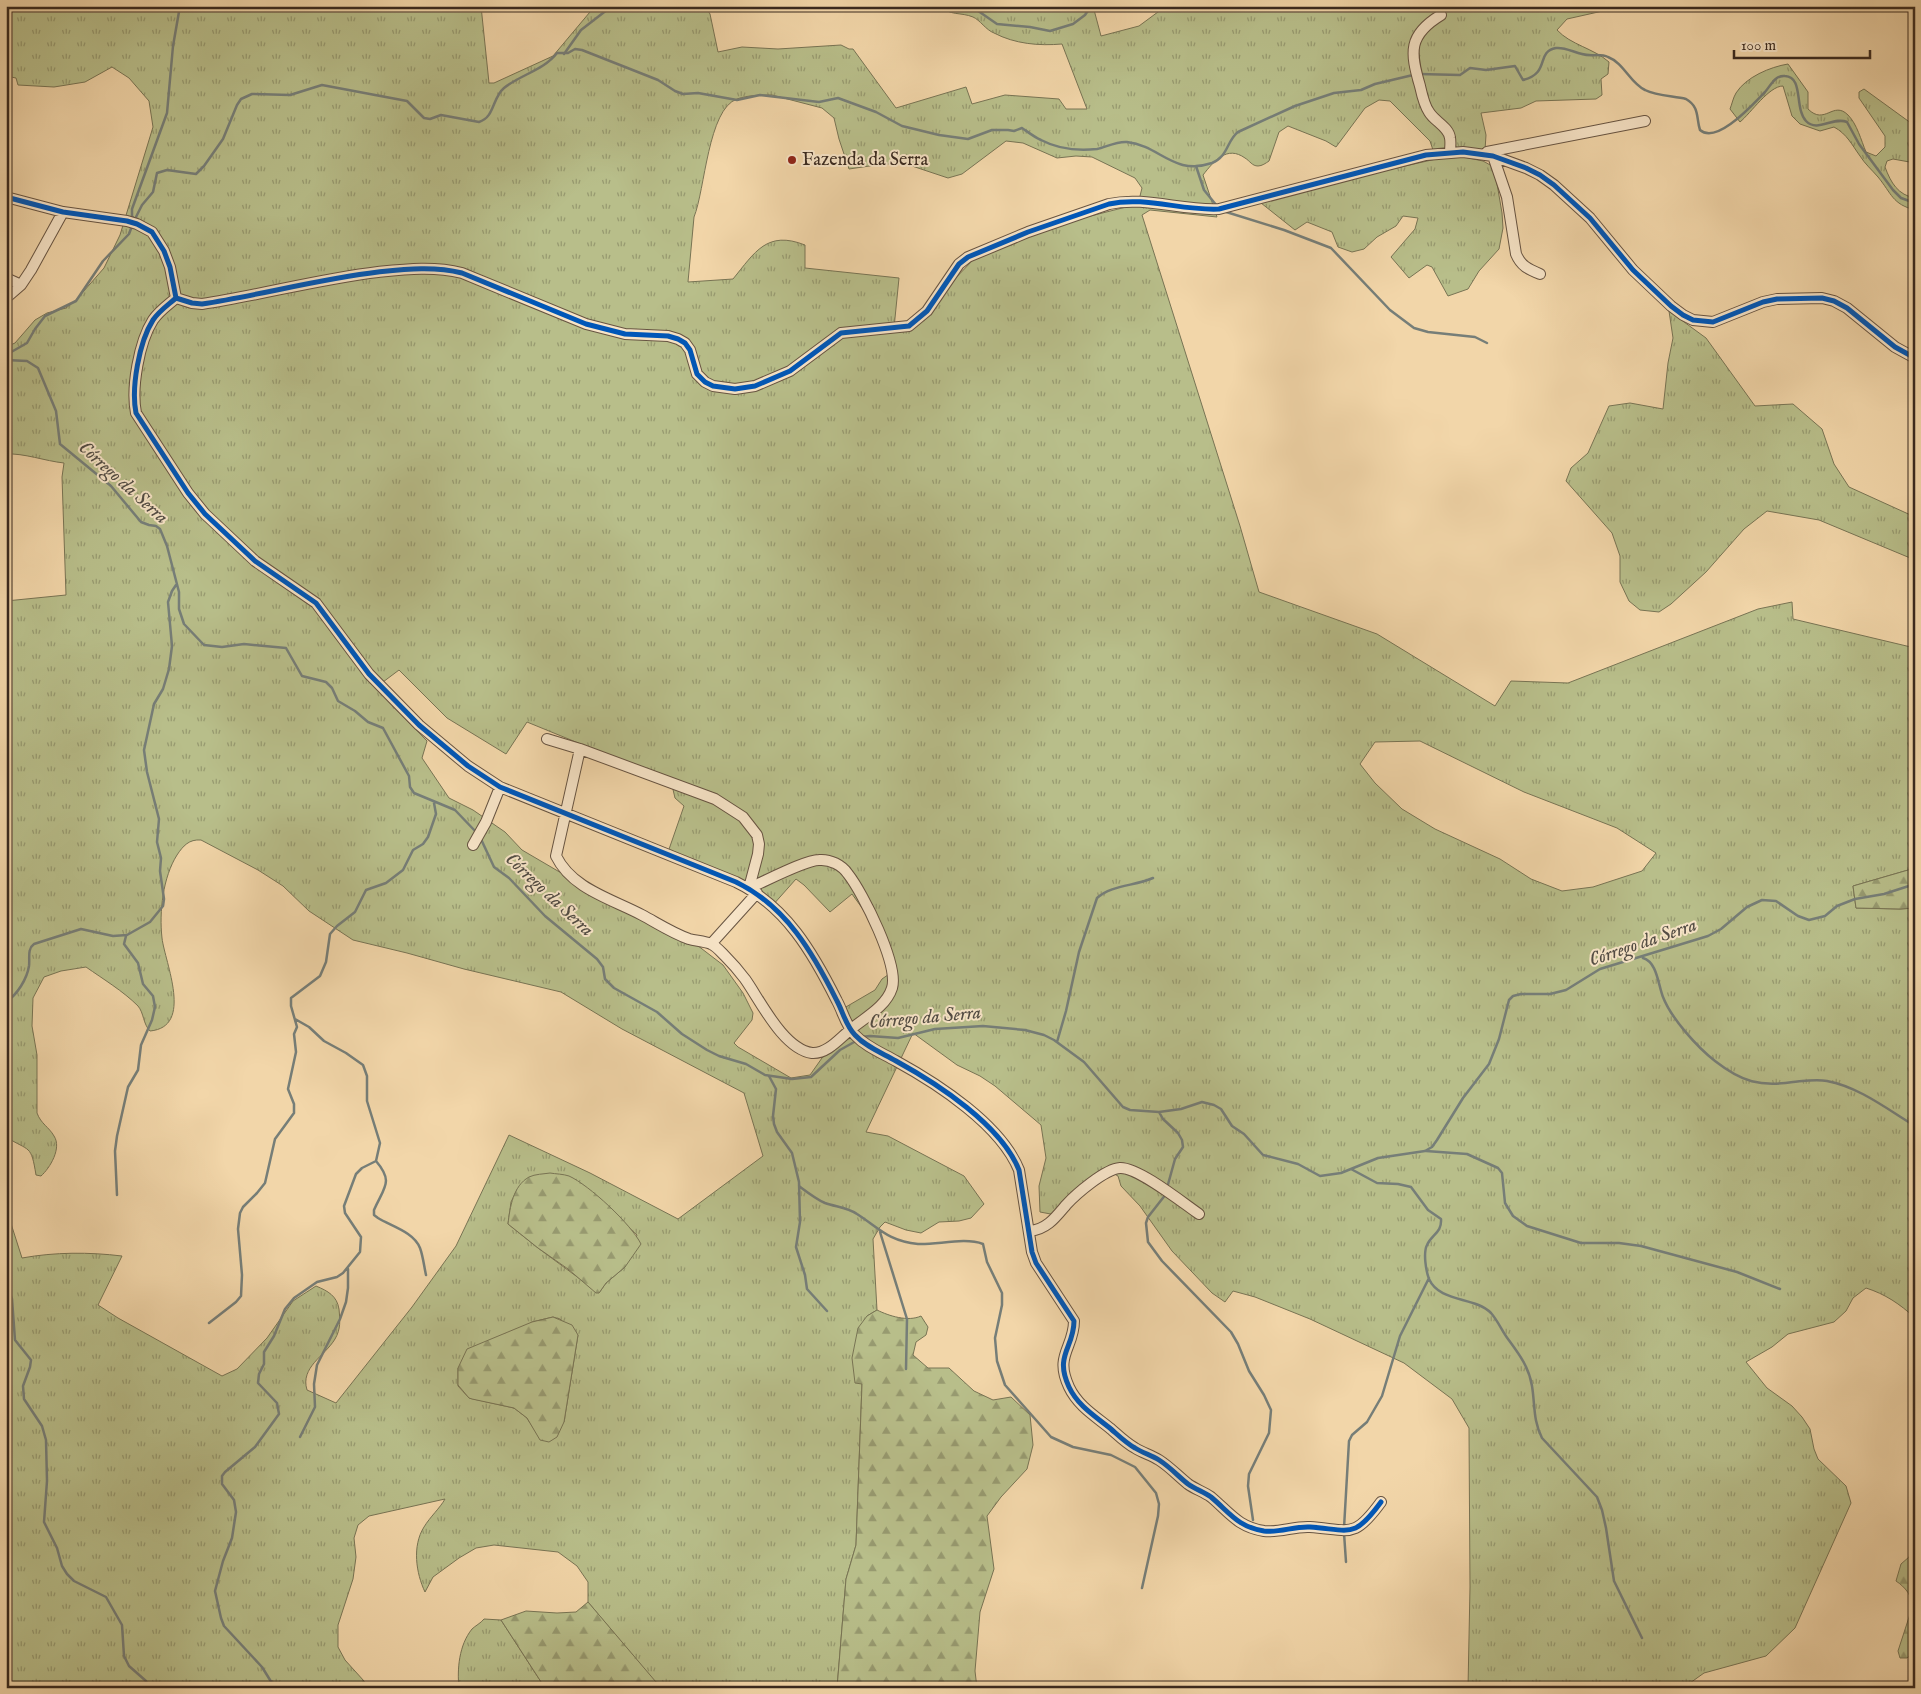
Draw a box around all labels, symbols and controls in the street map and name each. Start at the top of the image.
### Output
scale bar [1734,28,1870,60]
text: 100 m [1741,36,1777,55]
place label: Fazenda da Serra [802,149,928,172]
marker: Fazenda da Serra [786,154,798,166]
water label: Córrego da Serra [73,436,173,530]
water label: Córrego da Serra [500,848,598,942]
water label: Córrego da Serra [1586,913,1700,973]
water label: Córrego da Serra [868,1001,982,1035]

